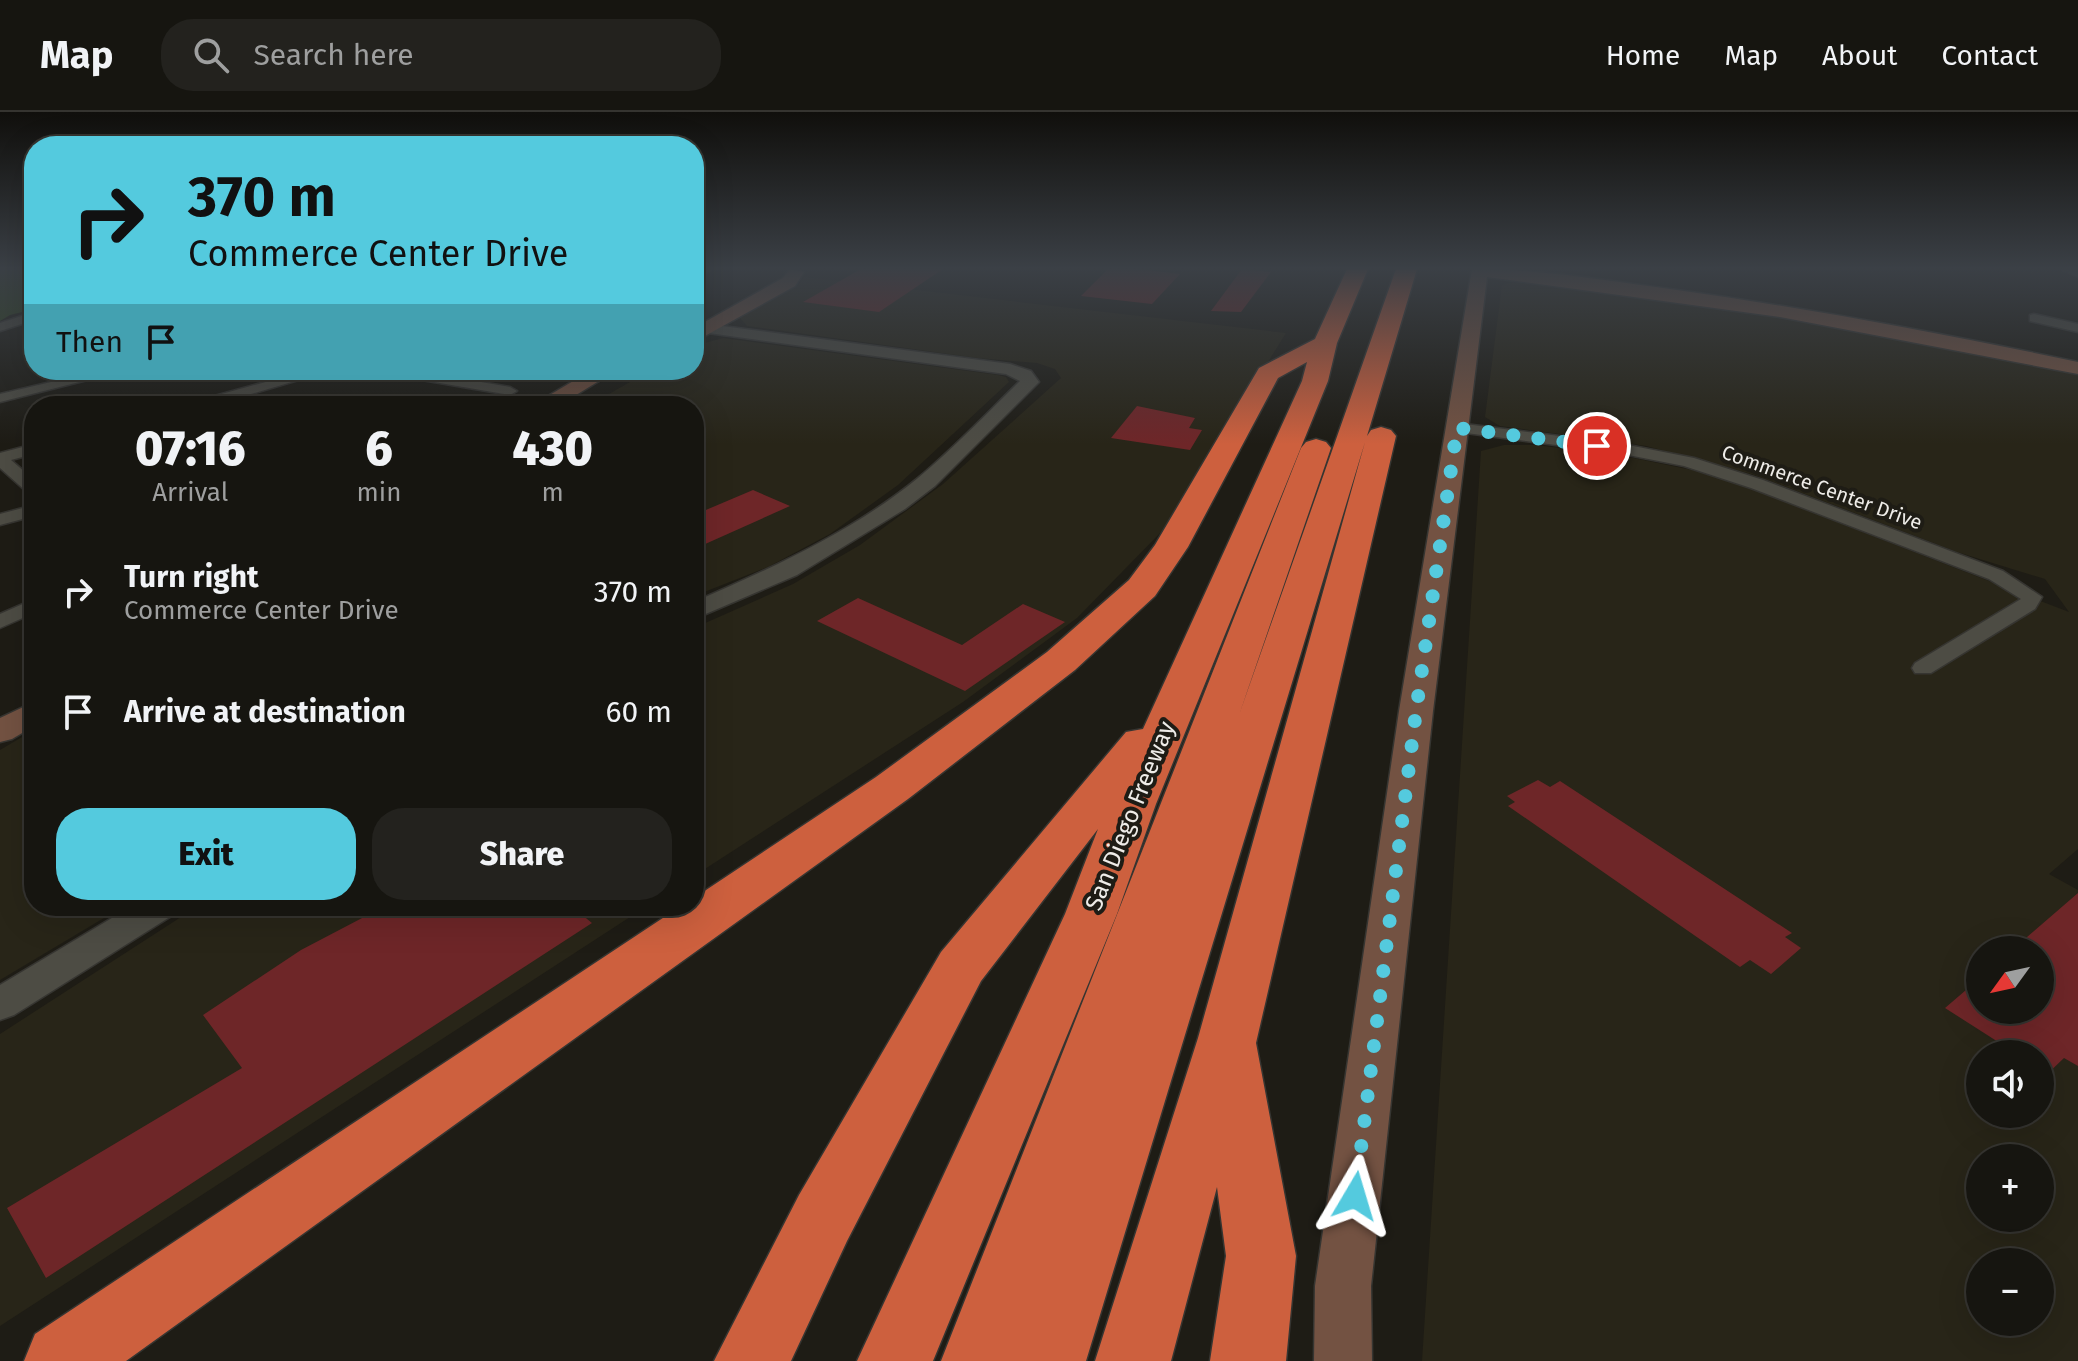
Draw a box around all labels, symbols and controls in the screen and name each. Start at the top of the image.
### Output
search box [161,19,721,91]
text: Map [40,32,113,78]
icon: search [189,33,233,77]
text: Search here [253,37,414,73]
text: Home [1606,39,1680,72]
text: Map [1724,39,1778,72]
text: About [1822,39,1897,72]
text: Contact [1941,39,2038,72]
text: 370 m [188,164,336,231]
icon: right [56,168,160,272]
text: Commerce Center Drive [188,232,568,276]
icon: arrive [139,320,183,364]
text: Then [56,324,123,360]
pin [1563,412,1631,480]
text: 07:16 [135,420,246,478]
text: 6 [365,420,393,478]
text: 430 [512,420,593,478]
icon: arrive [1575,424,1619,468]
street label: Commerce Center Drive [1719,440,1925,534]
text: Arrival [152,477,228,508]
text: min [357,477,401,508]
text: m [542,477,564,508]
text: Turn right [124,559,259,595]
icon: right [56,570,100,614]
text: 370 m [594,574,672,610]
text: Commerce Center Drive [124,595,399,626]
icon: arrive [56,690,100,734]
text: Arrive at destination [124,694,406,730]
text: 60 m [606,694,672,730]
street label: San Diego Freeway [1079,717,1181,915]
button: Exit [56,808,356,900]
button: Share [372,808,672,900]
north arrow [1966,936,2054,1024]
map controls [1966,936,2054,1336]
button: sound [1966,1040,2054,1128]
button: + [1966,1144,2054,1232]
position arrow [1313,1154,1397,1238]
button: − [1966,1248,2054,1336]

